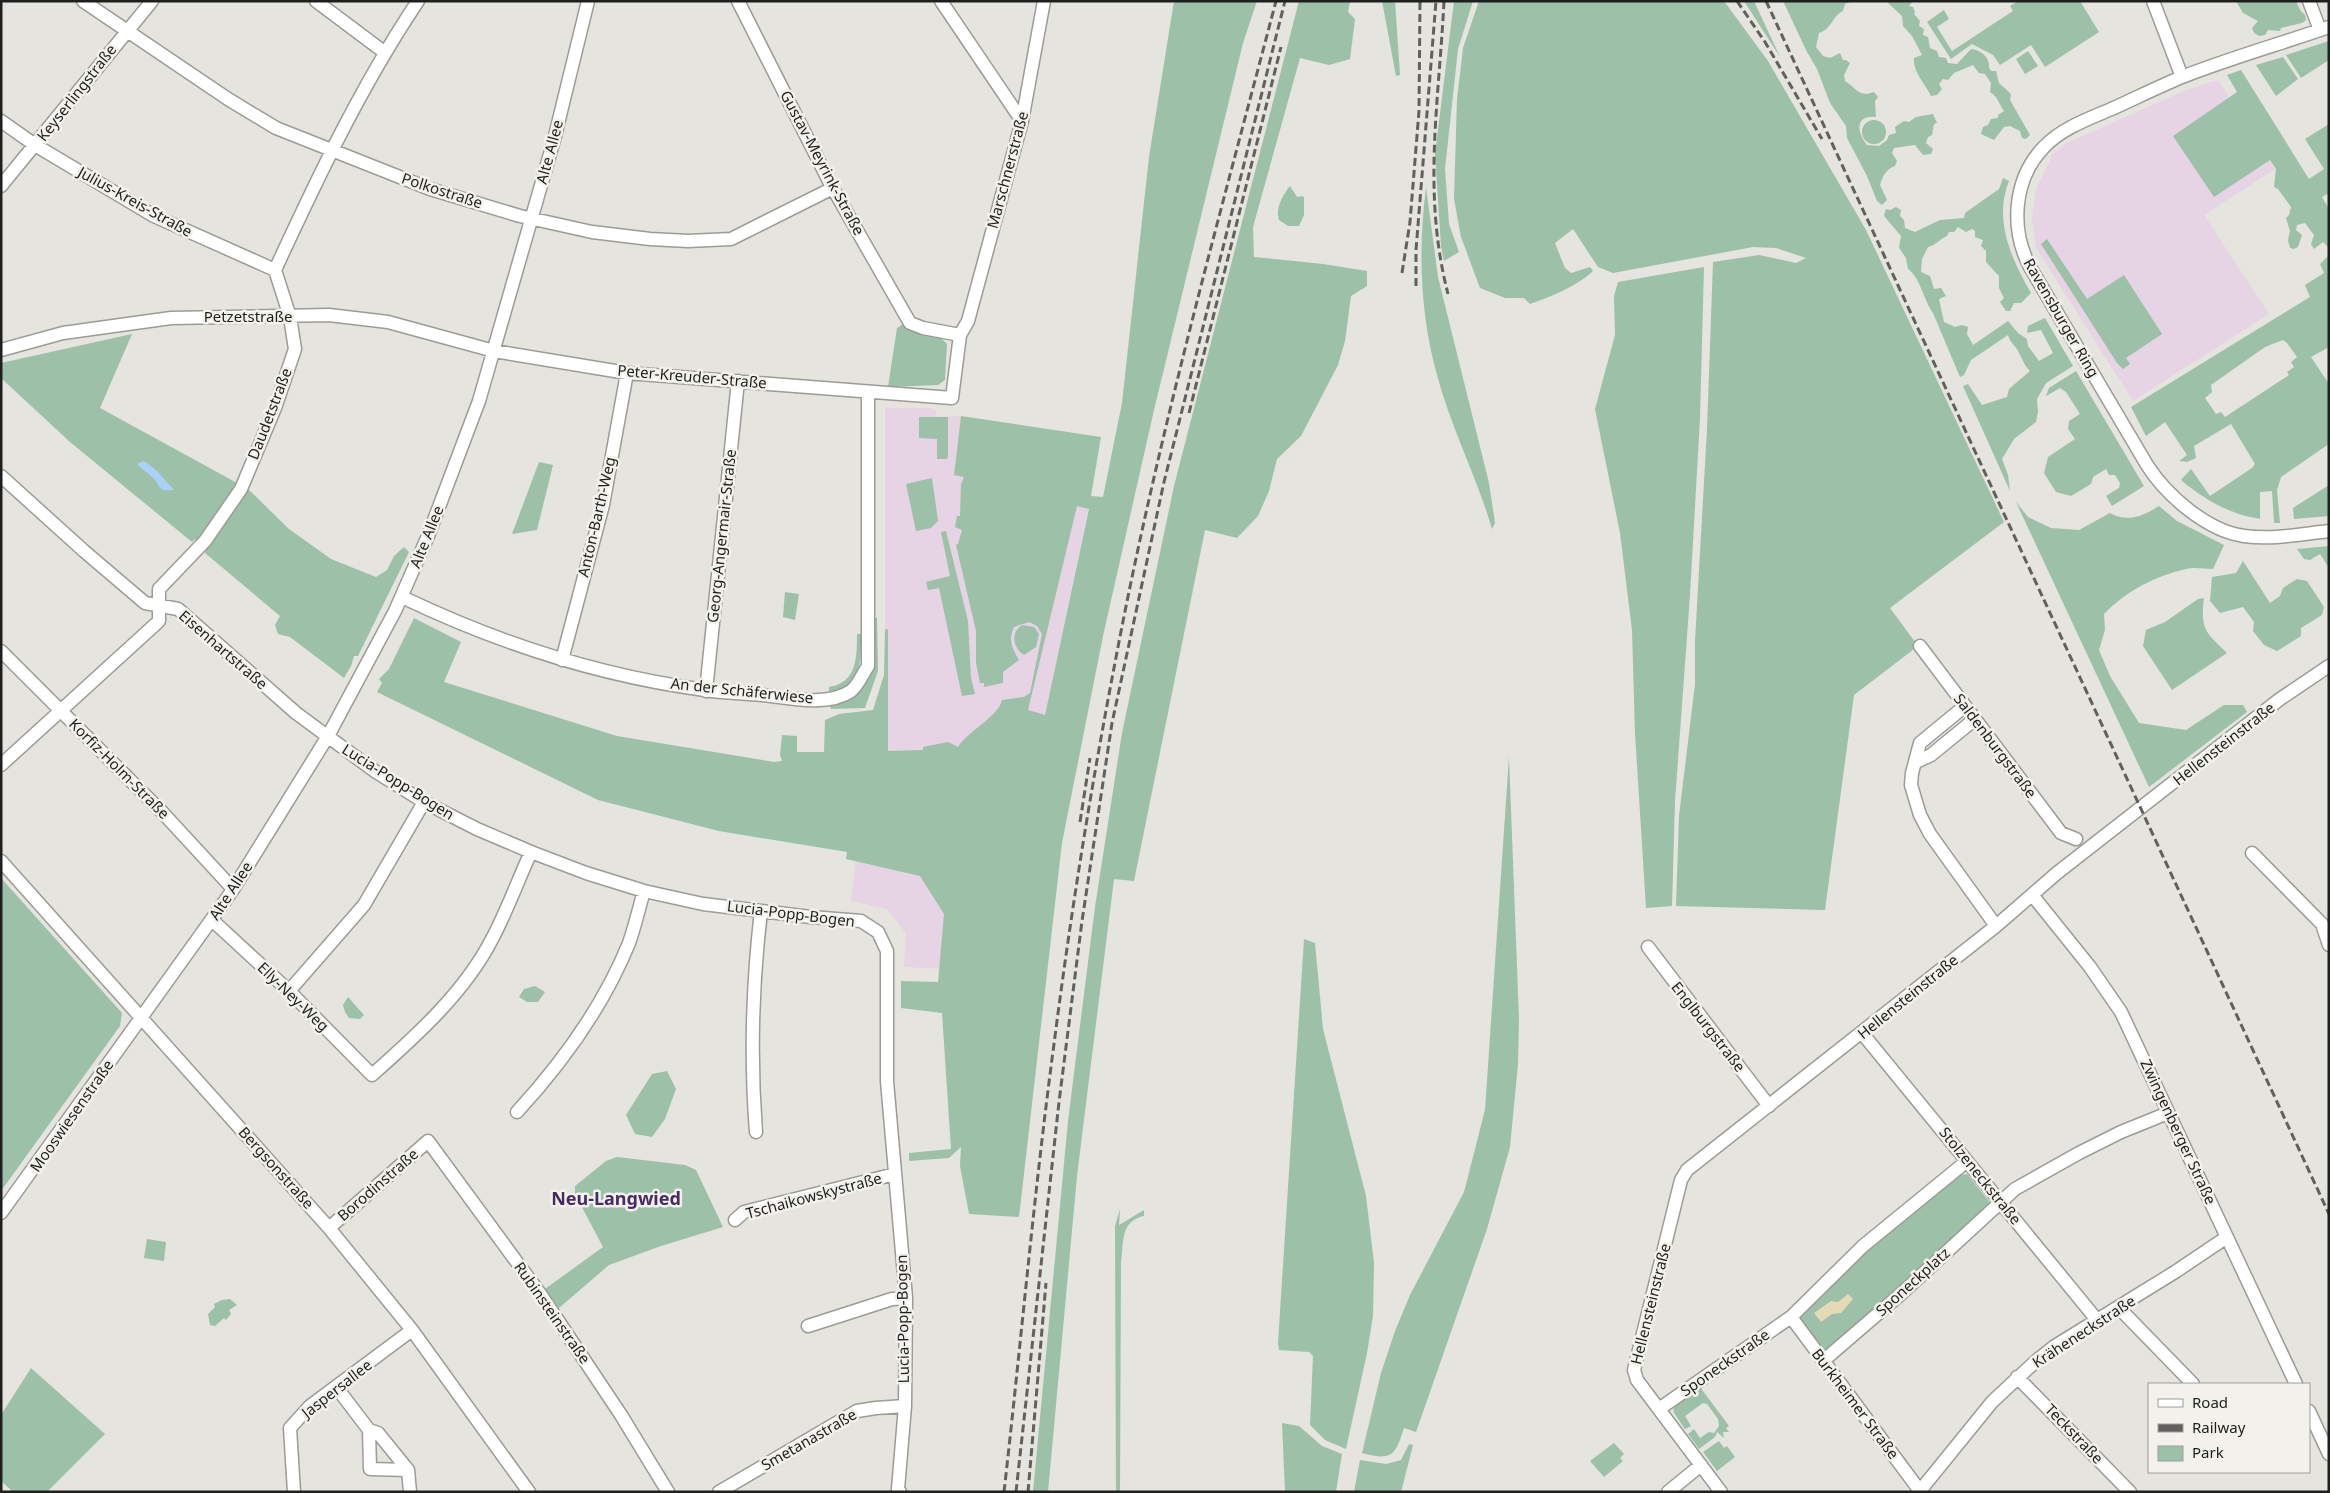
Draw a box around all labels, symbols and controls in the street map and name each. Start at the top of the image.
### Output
street label: Keyserlingstraße [32,40,120,145]
street label: Gustav-Meyrink-Straße [776,87,870,238]
street label: Marschnerstraße [982,109,1032,231]
street label: Alte Allee [531,118,567,186]
street label: Julius-Kreis-Straße [73,160,196,241]
street label: Polkostraße [399,168,485,213]
street label: Ravensburger Ring [2020,254,2104,381]
street label: Petzetstraße [204,306,292,326]
street label: Peter-Kreuder-Straße [617,360,768,393]
street label: Daudetstraße [242,365,296,462]
street label: Georg-Angermair-Straße [702,448,740,624]
street label: Anton-Barth-Weg [572,455,620,579]
street label: Alte Allee [405,503,448,571]
street label: Eisenhartstraße [175,605,272,693]
street label: An der Schäferwiese [670,673,814,707]
street label: Saldenburgstraße [1950,689,2042,802]
street label: Hellensteinstraße [2168,697,2278,789]
street label: Korfiz-Holm-Straße [65,714,174,823]
street label: Lucia-Popp-Bogen [339,739,458,824]
street label: Alte Allee [204,858,256,923]
street label: Lucia-Popp-Bogen [726,895,856,931]
street label: Hellensteinstraße [1853,949,1962,1043]
street label: Elly-Ney-Weg [254,957,334,1035]
street label: Englburgstraße [1667,977,1750,1076]
street label: Mooswiesenstraße [25,1055,117,1176]
street label: Zwingenberger Straße [2136,1056,2221,1207]
street label: Bergsonstraße [235,1122,319,1213]
street label: Stolzeneckstraße [1935,1122,2026,1228]
street label: Borodinstraße [333,1144,422,1225]
street label: Tschaikowskystraße [744,1167,884,1223]
district label: Neu-Langwied [551,1186,681,1210]
street label: Hellensteinstraße [1625,1241,1675,1366]
street label: Sponeckplatz [1871,1243,1954,1320]
street label: Lucia-Popp-Bogen [891,1255,913,1384]
street label: Rubinsteinstraße [510,1258,595,1367]
street label: Kräheneckstraße [2028,1290,2139,1372]
street label: Sponeckstraße [1676,1324,1773,1400]
street label: Burkheimer Straße [1808,1344,1904,1463]
street label: Jaspersallee [296,1355,376,1423]
legend [2148,1383,2310,1473]
text: Road [2192,1392,2228,1412]
street label: Teckstraße [2041,1399,2108,1468]
street label: Smetanastraße [757,1404,860,1475]
text: Railway [2192,1417,2246,1437]
text: Park [2192,1442,2224,1462]

